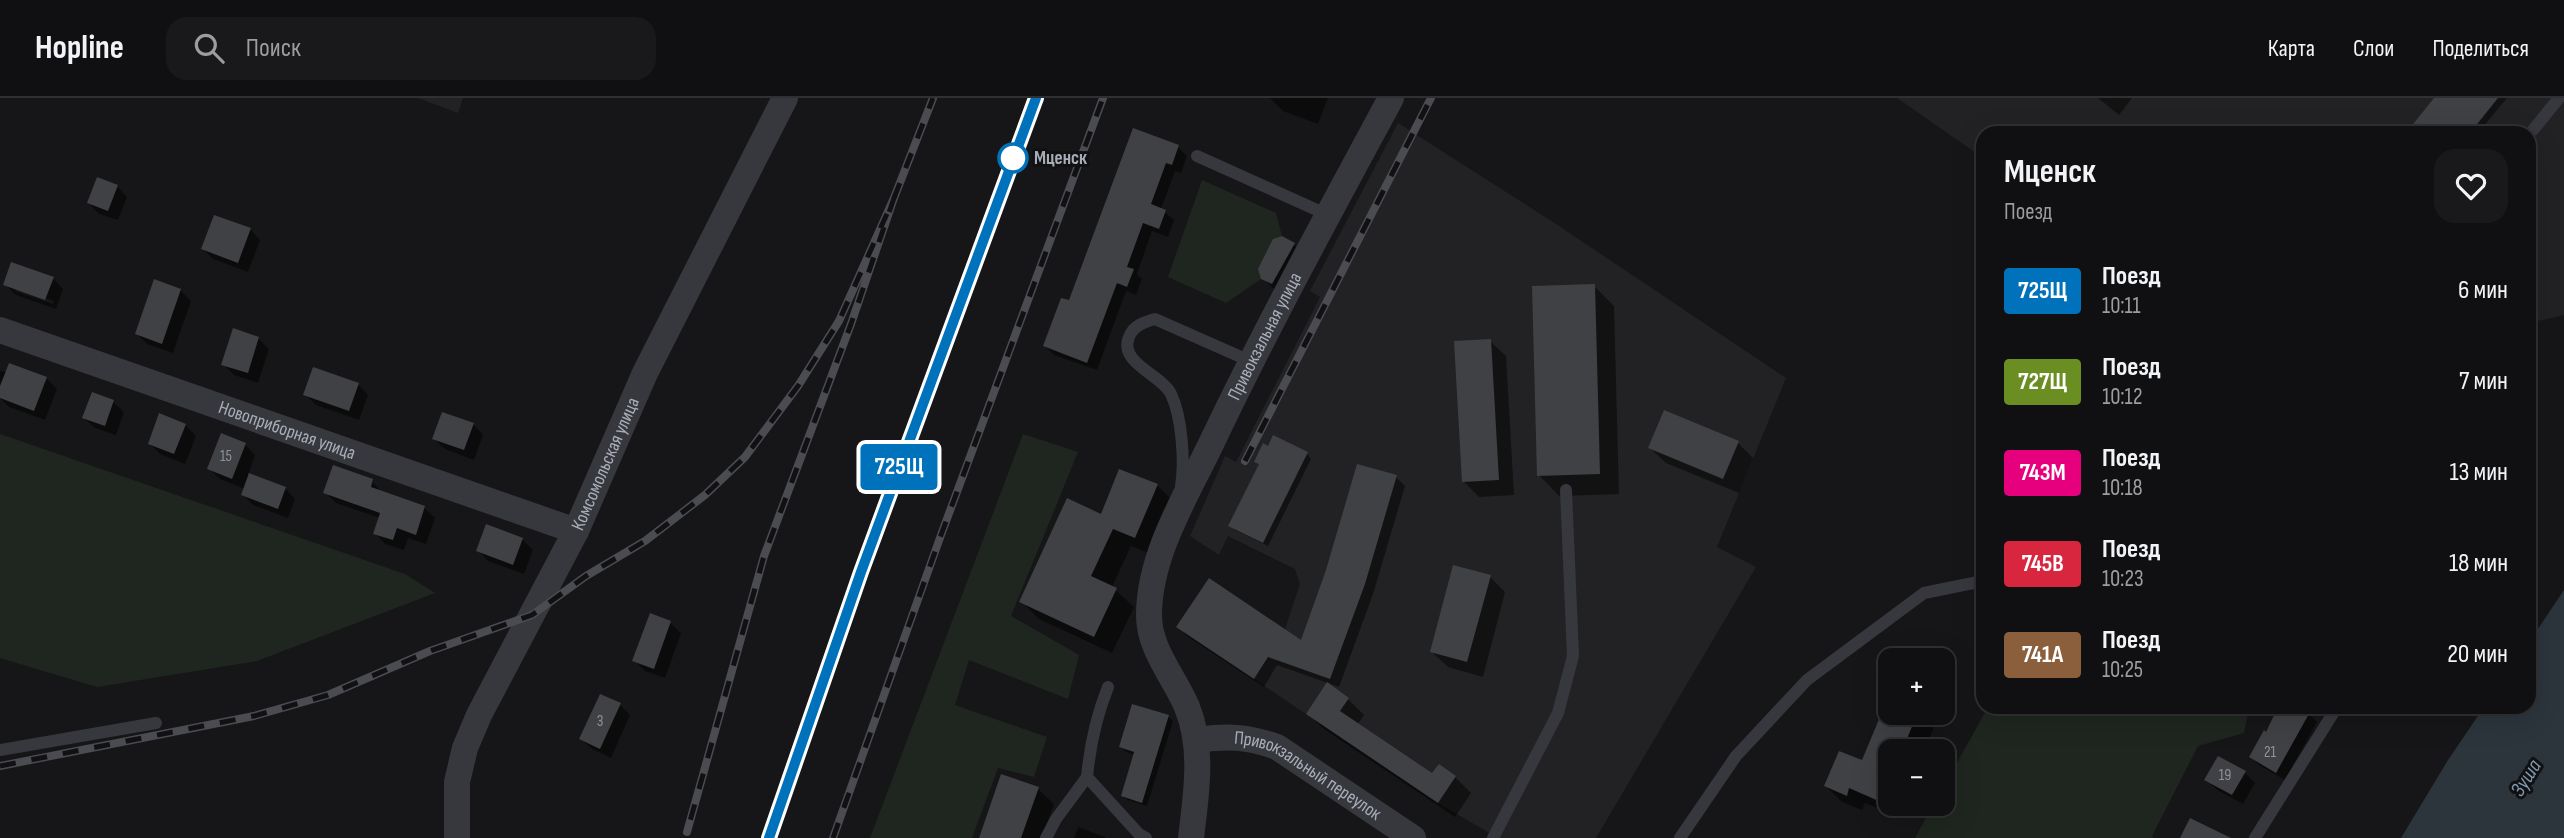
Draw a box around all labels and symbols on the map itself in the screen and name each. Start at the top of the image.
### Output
marker: Мценск [998,143,1028,173]
place label: Мценск [1034,147,1087,170]
street label: Привокзальная улица [1222,268,1307,404]
street label: Комсомольская улица [566,394,644,534]
street label: Новоприборная улица [215,396,359,465]
line badge: 725Щ [850,444,948,490]
house number: 15 [220,447,232,466]
house number: 3 [597,712,603,731]
street label: Привокзальный переулок [1233,726,1387,826]
house number: 21 [2264,743,2277,762]
water label: Зуша [2505,755,2547,801]
house number: 19 [2219,766,2231,785]

